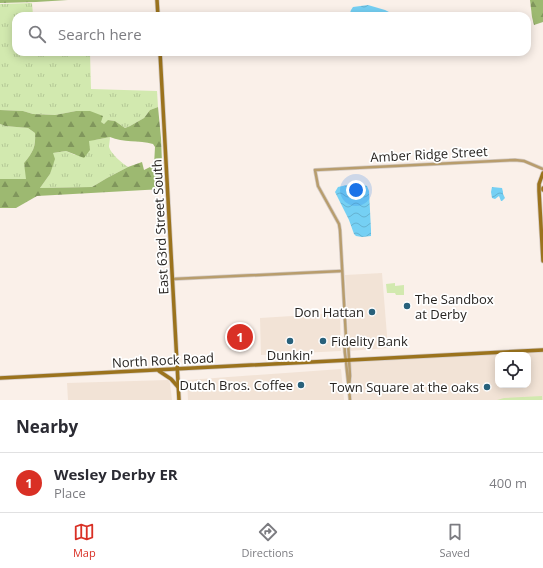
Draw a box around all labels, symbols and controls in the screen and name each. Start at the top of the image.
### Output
search box [12,12,531,56]
icon: search [26,23,48,45]
text: Search here [58,24,142,44]
street label: Amber Ridge Street [370,142,488,166]
street label: East 63rd Street South [147,159,173,295]
your location [346,180,366,200]
place label: The Sandbox at Derby [415,290,494,323]
marker: The Sandbox at Derby [402,301,412,311]
place label: Don Hattan [294,303,364,321]
marker: Don Hattan [367,307,377,317]
pin: 1 [227,322,253,352]
place label: Fidelity Bank [331,332,408,350]
marker: Dunkin' [285,336,295,346]
marker: Fidelity Bank [318,336,328,346]
place label: Dunkin' [267,346,313,364]
street label: North Rock Road [111,348,215,372]
map controls [495,352,531,388]
button: locate [495,352,531,388]
place label: Dutch Bros. Coffee [180,376,293,394]
place label: Town Square at the oaks [330,378,479,396]
marker: Dutch Bros. Coffee [296,380,306,390]
marker: Town Square at the oaks [482,382,492,392]
text: Nearby [16,415,78,438]
text: Wesley Derby ER [54,464,178,484]
text: 1 [25,474,33,492]
text: 400 m [489,474,527,492]
text: Place [54,484,86,502]
tab: Map [73,521,96,560]
tab: Directions [242,521,294,560]
tab: Saved [439,521,470,560]

